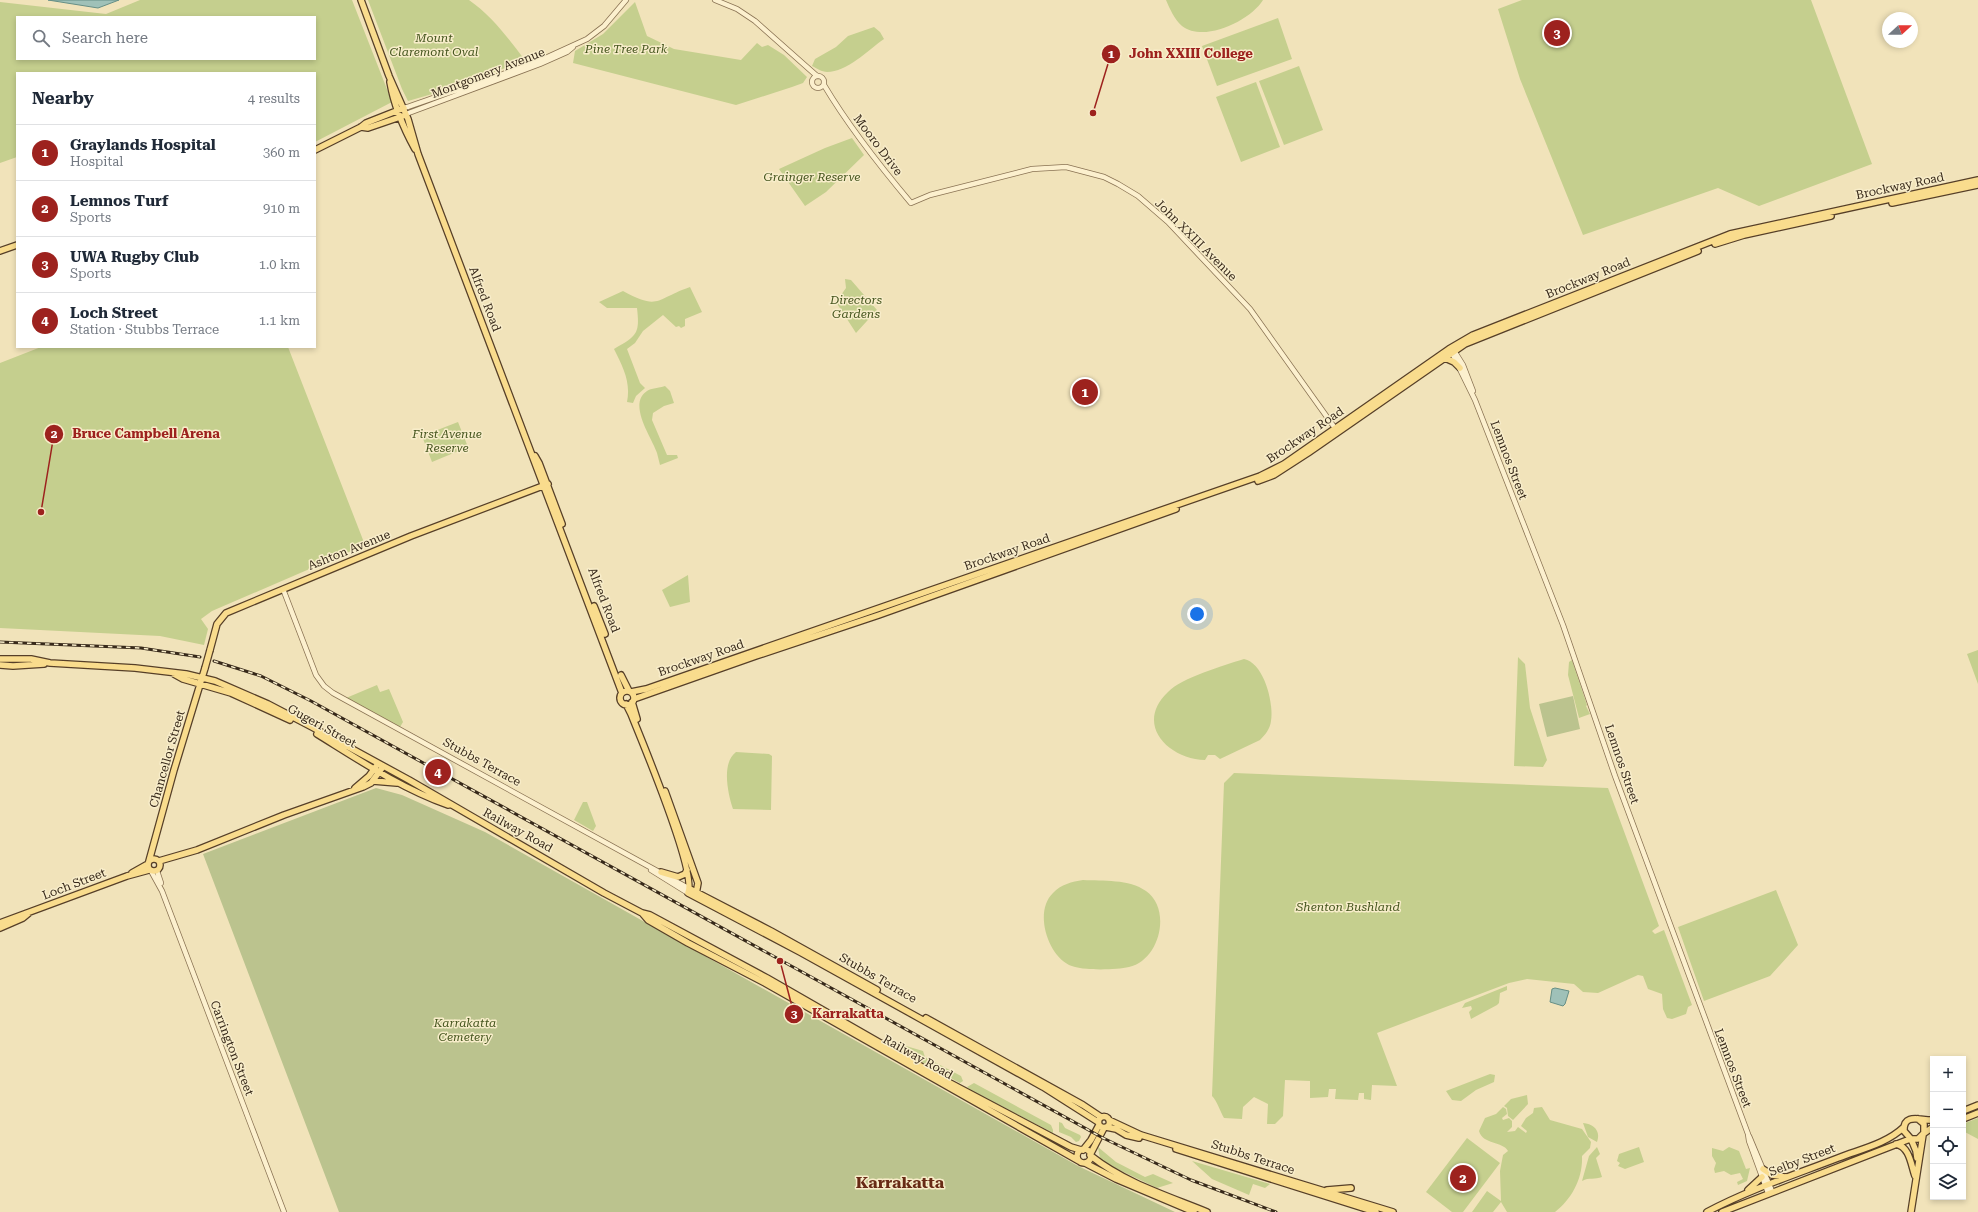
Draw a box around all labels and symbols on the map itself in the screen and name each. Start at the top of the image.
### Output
north arrow [1882,12,1918,48]
pin: 3 [1544,18,1570,48]
park label: Mount Claremont Oval [390,31,479,59]
callout: John XXIII College [1101,41,1261,66]
park label: Pine Tree Park [584,42,668,56]
street label: Montgomery Avenue [429,45,547,101]
text: John XXIII College [1129,46,1253,61]
text: 1 [1108,47,1115,61]
street label: Mooro Drive [851,112,906,179]
park label: Grainger Reserve [764,170,860,184]
street label: Brockway Road [1855,170,1946,202]
street label: John XXIII Avenue [1152,196,1240,284]
street label: Brockway Road [1544,255,1633,301]
street label: Alfred Road [466,264,504,334]
park label: Directors Gardens [829,293,882,321]
pin: 1 [1072,377,1098,407]
street label: Brockway Road [1264,404,1346,466]
street label: Lemnos Street [1488,419,1531,502]
callout: Bruce Campbell Arena [44,421,228,446]
text: Bruce Campbell Arena [72,426,220,441]
text: 2 [51,427,58,441]
park label: First Avenue Reserve [411,427,482,455]
street label: Ashton Avenue [306,527,393,573]
street label: Brockway Road [962,531,1052,573]
street label: Alfred Road [585,565,623,635]
your location [1187,604,1207,624]
street label: Brockway Road [656,637,746,679]
street label: Gugeri Street [285,701,359,751]
street label: Chancellor Street [146,708,188,809]
street label: Lemnos Street [1602,722,1642,806]
street label: Stubbs Terrace [441,735,524,789]
pin: 4 [425,757,451,787]
street label: Railway Road [481,805,556,855]
street label: Loch Street [40,865,108,903]
park label: Shenton Bushland [1295,900,1400,914]
street label: Stubbs Terrace [837,950,919,1006]
street label: Carrington Street [207,999,257,1098]
callout: Karrakatta [784,1001,892,1026]
text: Karrakatta [812,1006,884,1021]
text: 3 [791,1007,798,1021]
park label: Karrakatta Cemetery [433,1016,496,1044]
street label: Lemnos Street [1712,1027,1755,1110]
street label: Railway Road [881,1032,956,1082]
street label: Stubbs Terrace [1210,1137,1297,1177]
street label: Selby Street [1767,1141,1838,1179]
pin: 2 [1450,1163,1476,1193]
district label: Karrakatta [856,1173,945,1192]

